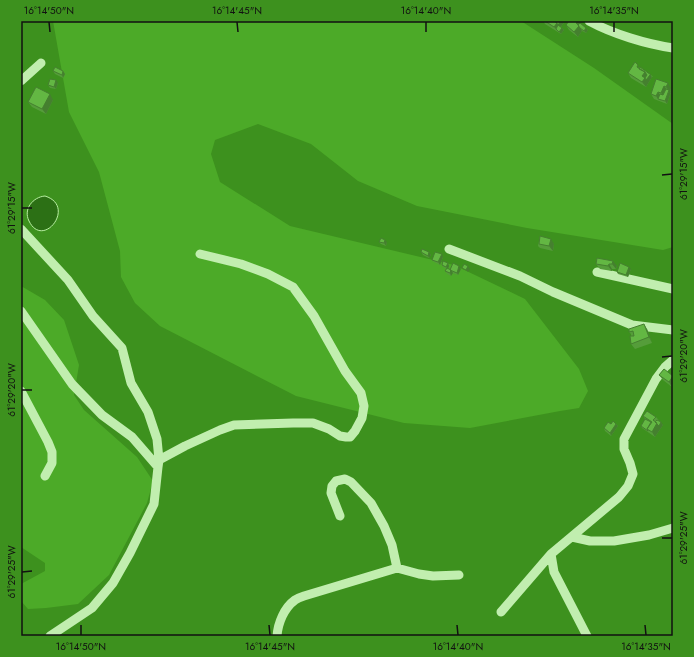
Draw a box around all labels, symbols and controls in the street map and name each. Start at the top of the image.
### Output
text: 16°14'50"N [24,3,74,18]
text: 16°14'45"N [212,3,262,18]
text: 16°14'40"N [401,3,451,18]
text: 16°14'35"N [589,3,639,18]
text: 61°29'15"W [676,148,691,200]
text: 61°29'15"W [4,182,19,234]
text: 61°29'20"W [676,329,691,383]
text: 61°29'20"W [4,363,19,417]
text: 61°29'25"W [676,511,691,565]
text: 61°29'25"W [4,545,19,599]
text: 16°14'50"N [56,639,106,654]
text: 16°14'45"N [245,639,295,654]
text: 16°14'40"N [433,639,483,654]
text: 16°14'35"N [621,639,671,654]

